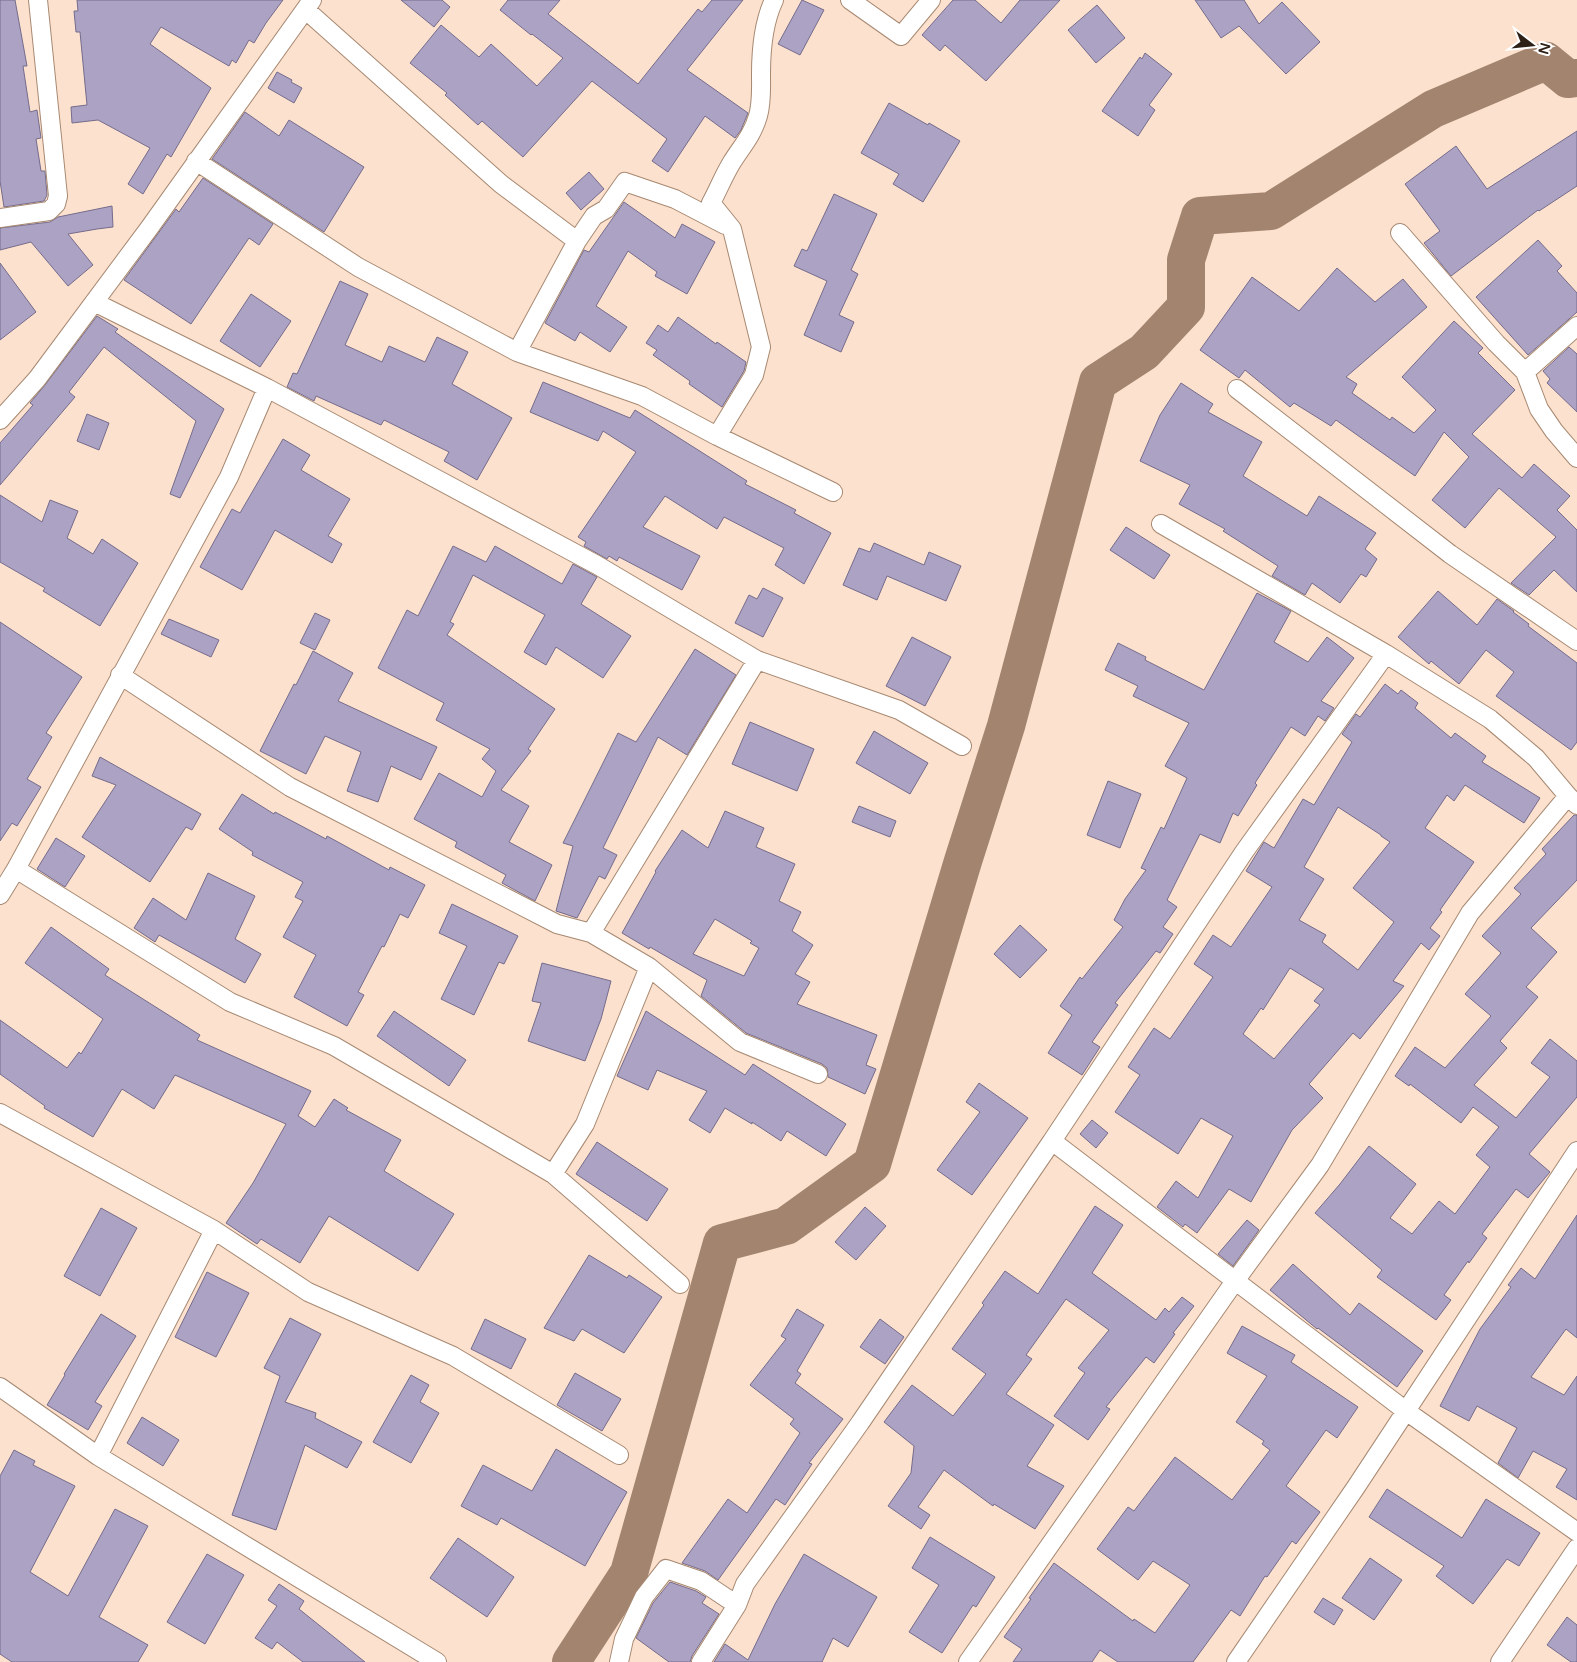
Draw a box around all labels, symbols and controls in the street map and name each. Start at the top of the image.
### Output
north arrow [1507,20,1557,70]
text: N [1534,41,1554,56]

